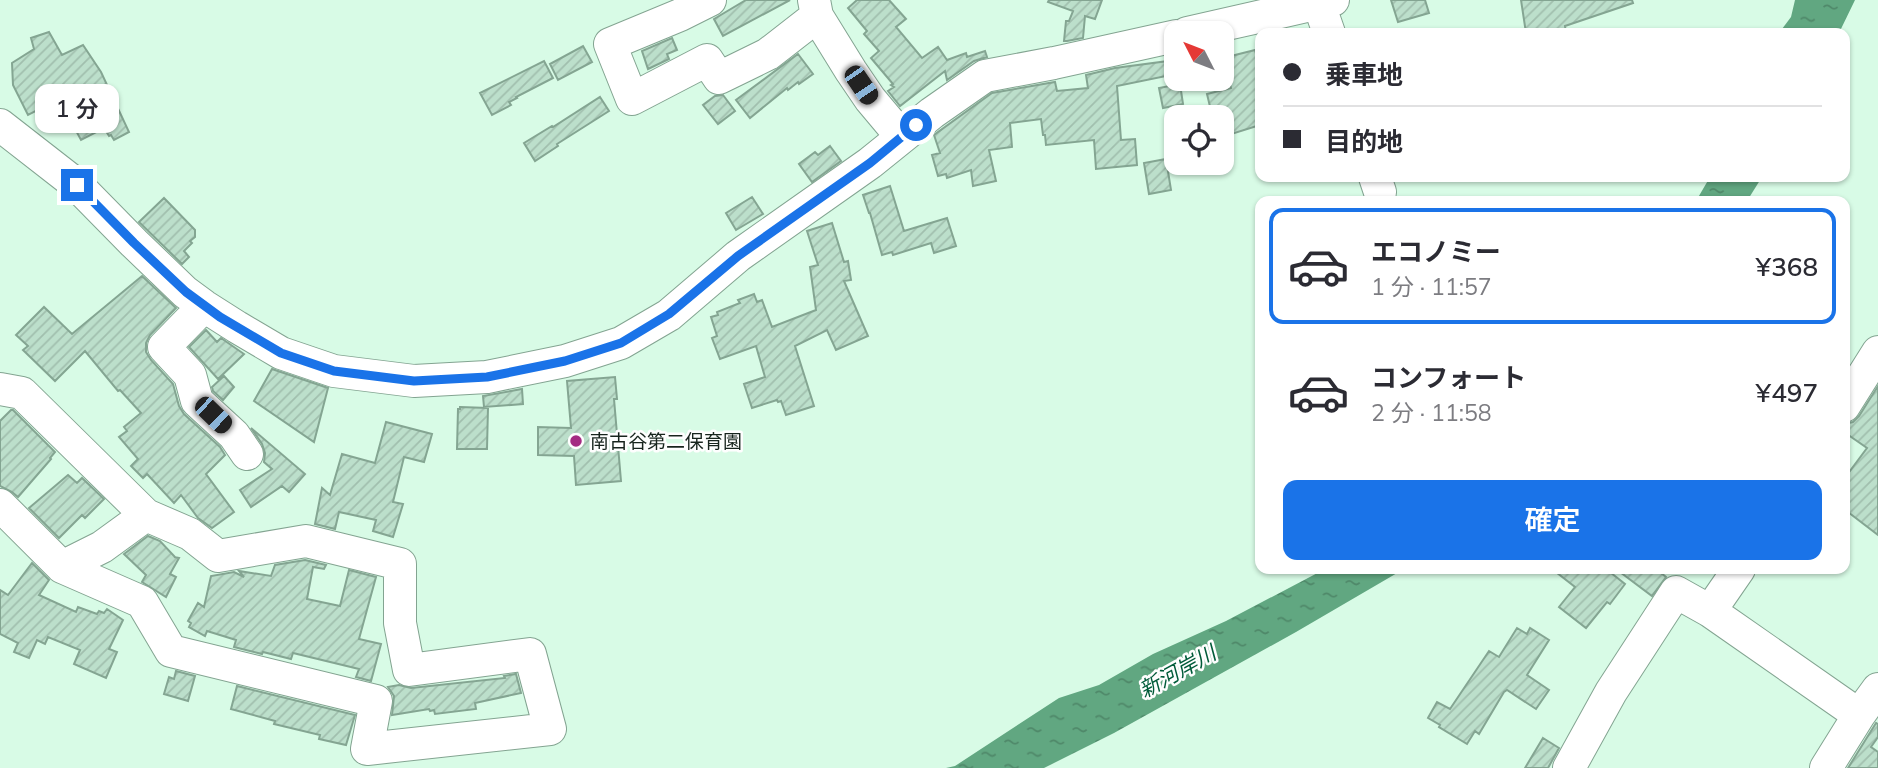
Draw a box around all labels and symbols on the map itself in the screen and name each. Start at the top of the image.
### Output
north arrow [1164,21,1234,91]
car [841,62,882,108]
callout: 1 分 [35,83,119,132]
route start [900,109,932,141]
route end [61,169,93,201]
car [191,393,236,437]
place label: 南古谷第二保育園 [590,429,742,453]
marker: 南古谷第二保育園 [568,433,584,449]
water label: 新河岸川 [1134,638,1222,703]

